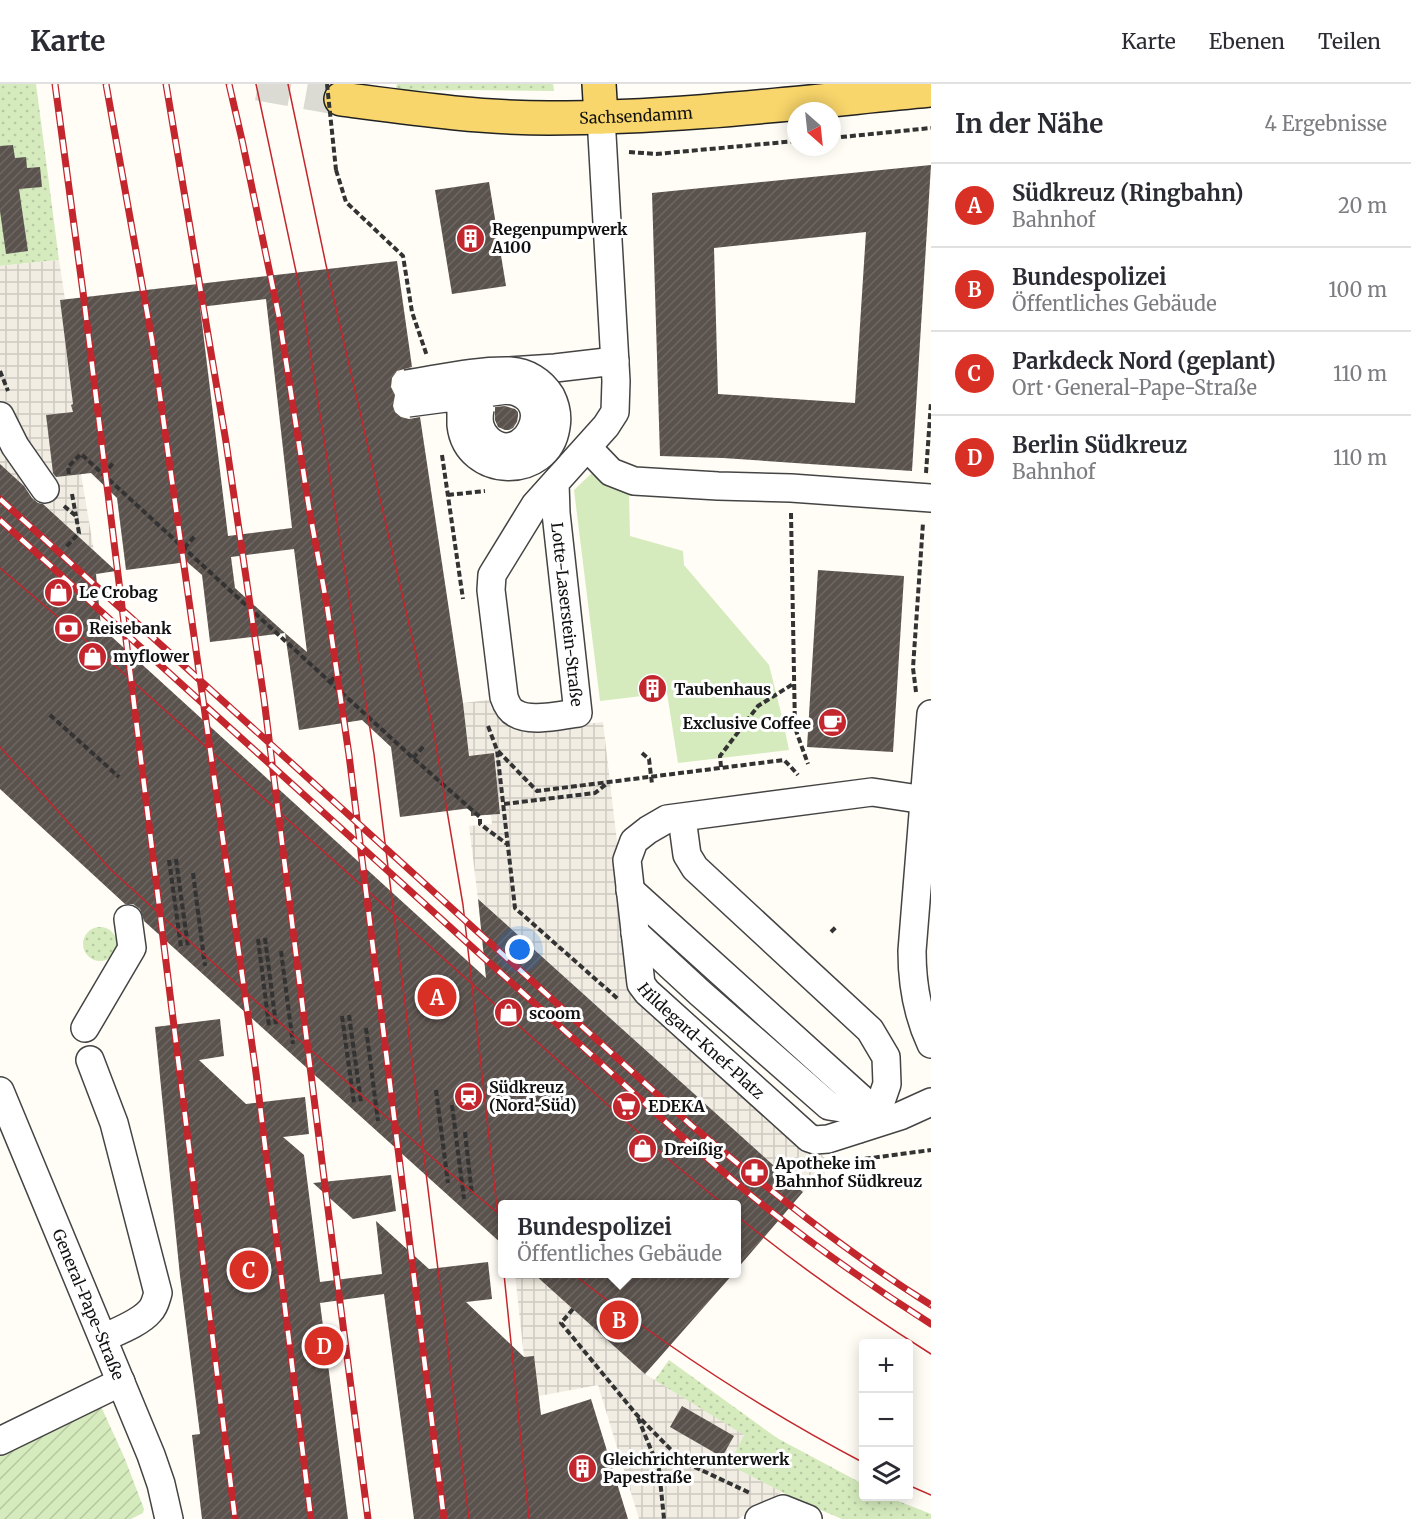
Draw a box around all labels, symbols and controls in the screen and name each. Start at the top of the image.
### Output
text: Karte [30,23,105,59]
text: Karte [1121,28,1176,55]
text: Ebenen [1209,28,1285,55]
text: Teilen [1318,28,1381,55]
street label: Sachsendamm [579,102,694,128]
north arrow [787,102,841,156]
text: In der Nähe [955,107,1103,140]
text: 4 Ergebnisse [1265,111,1387,136]
text: Südkreuz (Ringbahn) [1012,179,1243,207]
text: A [967,193,982,218]
text: 20 m [1338,193,1387,218]
text: Bahnhof [1012,207,1095,232]
place label: Regenpumpwerk A100 [491,219,628,257]
building icon: Regenpumpwerk A100 [455,222,487,254]
text: Bundespolizei [1012,263,1167,291]
text: B [968,277,981,302]
text: 100 m [1328,277,1387,302]
text: Öffentliches Gebäude [1012,291,1217,316]
text: Parkdeck Nord (geplant) [1012,347,1276,375]
text: C [968,361,981,386]
text: 110 m [1333,361,1387,386]
text: Ort · General-Pape-Straße [1012,375,1257,400]
text: Berlin Südkreuz [1012,431,1187,459]
text: D [967,445,982,470]
text: 110 m [1333,445,1387,470]
text: Bahnhof [1012,459,1095,484]
street label: Lotte-Laserstein-Straße [547,521,587,707]
shop icon: Le Crobag [42,576,74,608]
place label: Le Crobag [79,582,158,602]
bank icon: Reisebank [52,612,84,644]
place label: Reisebank [89,618,172,638]
shop icon: myflower [76,640,108,672]
place label: myflower [113,646,190,666]
building icon: Taubenhaus [637,673,669,705]
place label: Taubenhaus [674,679,771,699]
cafe icon: Exclusive Coffee [816,707,848,739]
place label: Exclusive Coffee [683,713,811,733]
your location [505,935,534,964]
pin: A [418,974,456,1020]
street label: Hildegard-Knef-Platz [633,979,769,1103]
shop icon: scoom [492,997,524,1029]
place label: scoom [529,1003,581,1023]
place label: Südkreuz (Nord-Süd) [489,1077,577,1115]
station icon: Südkreuz (Nord-Süd) [452,1080,484,1112]
supermarket icon: EDEKA [611,1090,643,1122]
place label: EDEKA [648,1096,705,1116]
shop icon: Dreißig [627,1133,659,1165]
place label: Dreißig [664,1139,723,1159]
place label: Apotheke im Bahnhof Südkreuz [774,1153,922,1191]
pharmacy icon: Apotheke im Bahnhof Südkreuz [738,1156,770,1188]
popup [498,1200,741,1278]
text: Bundespolizei [517,1213,672,1241]
street label: General-Pape-Straße [48,1226,129,1383]
text: Öffentliches Gebäude [517,1241,722,1266]
pin: C [230,1248,268,1292]
pin: B [600,1298,638,1342]
pin: D [304,1324,344,1368]
map controls [859,1339,913,1501]
button: + [859,1339,913,1393]
button: − [859,1393,913,1447]
button: layers [859,1447,913,1501]
place label: Gleichrichterunterwerk Papestraße [603,1449,790,1487]
building icon: Gleichrichterunterwerk Papestraße [566,1452,598,1484]

